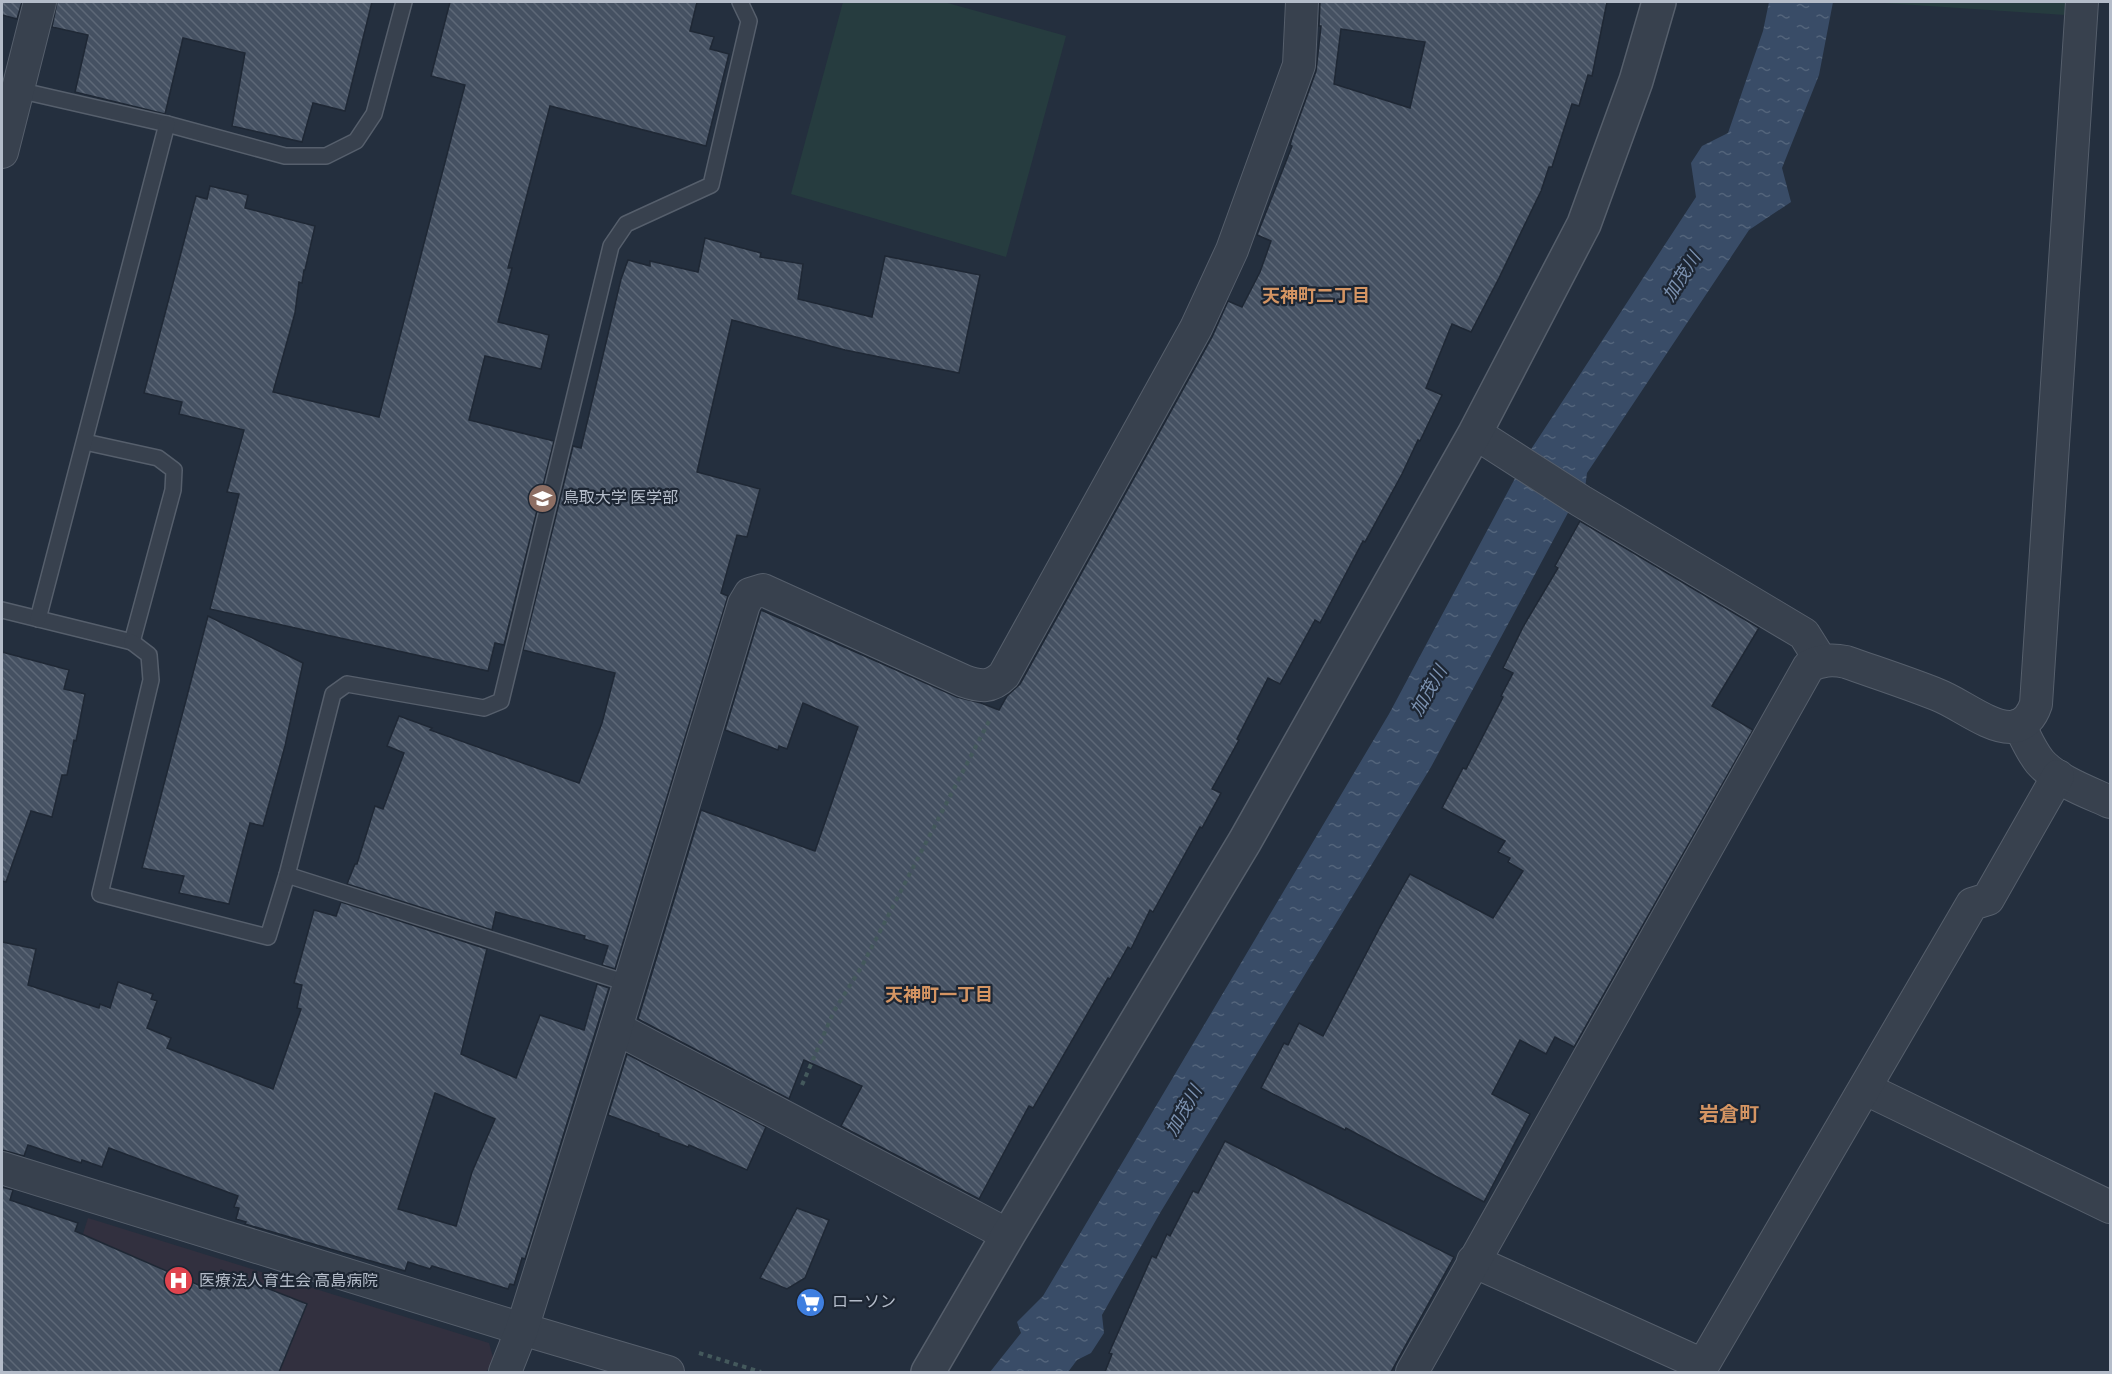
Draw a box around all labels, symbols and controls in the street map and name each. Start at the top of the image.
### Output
water label: 加茂川 [1657,246,1708,307]
district label: 天神町二丁目 [1262,284,1370,309]
school or university icon: 鳥取大学 医学部 [526,482,558,514]
place label: 鳥取大学 医学部 [563,487,678,509]
water label: 加茂川 [1405,660,1454,721]
district label: 天神町一丁目 [885,983,993,1008]
water label: 加茂川 [1160,1080,1209,1141]
district label: 岩倉町 [1699,1101,1759,1129]
hospital icon: 医療法人育生会 高島病院 [162,1265,194,1297]
place label: 医療法人育生会 高島病院 [199,1270,378,1292]
supermarket icon: ローソン [795,1286,827,1318]
place label: ローソン [832,1291,896,1313]

